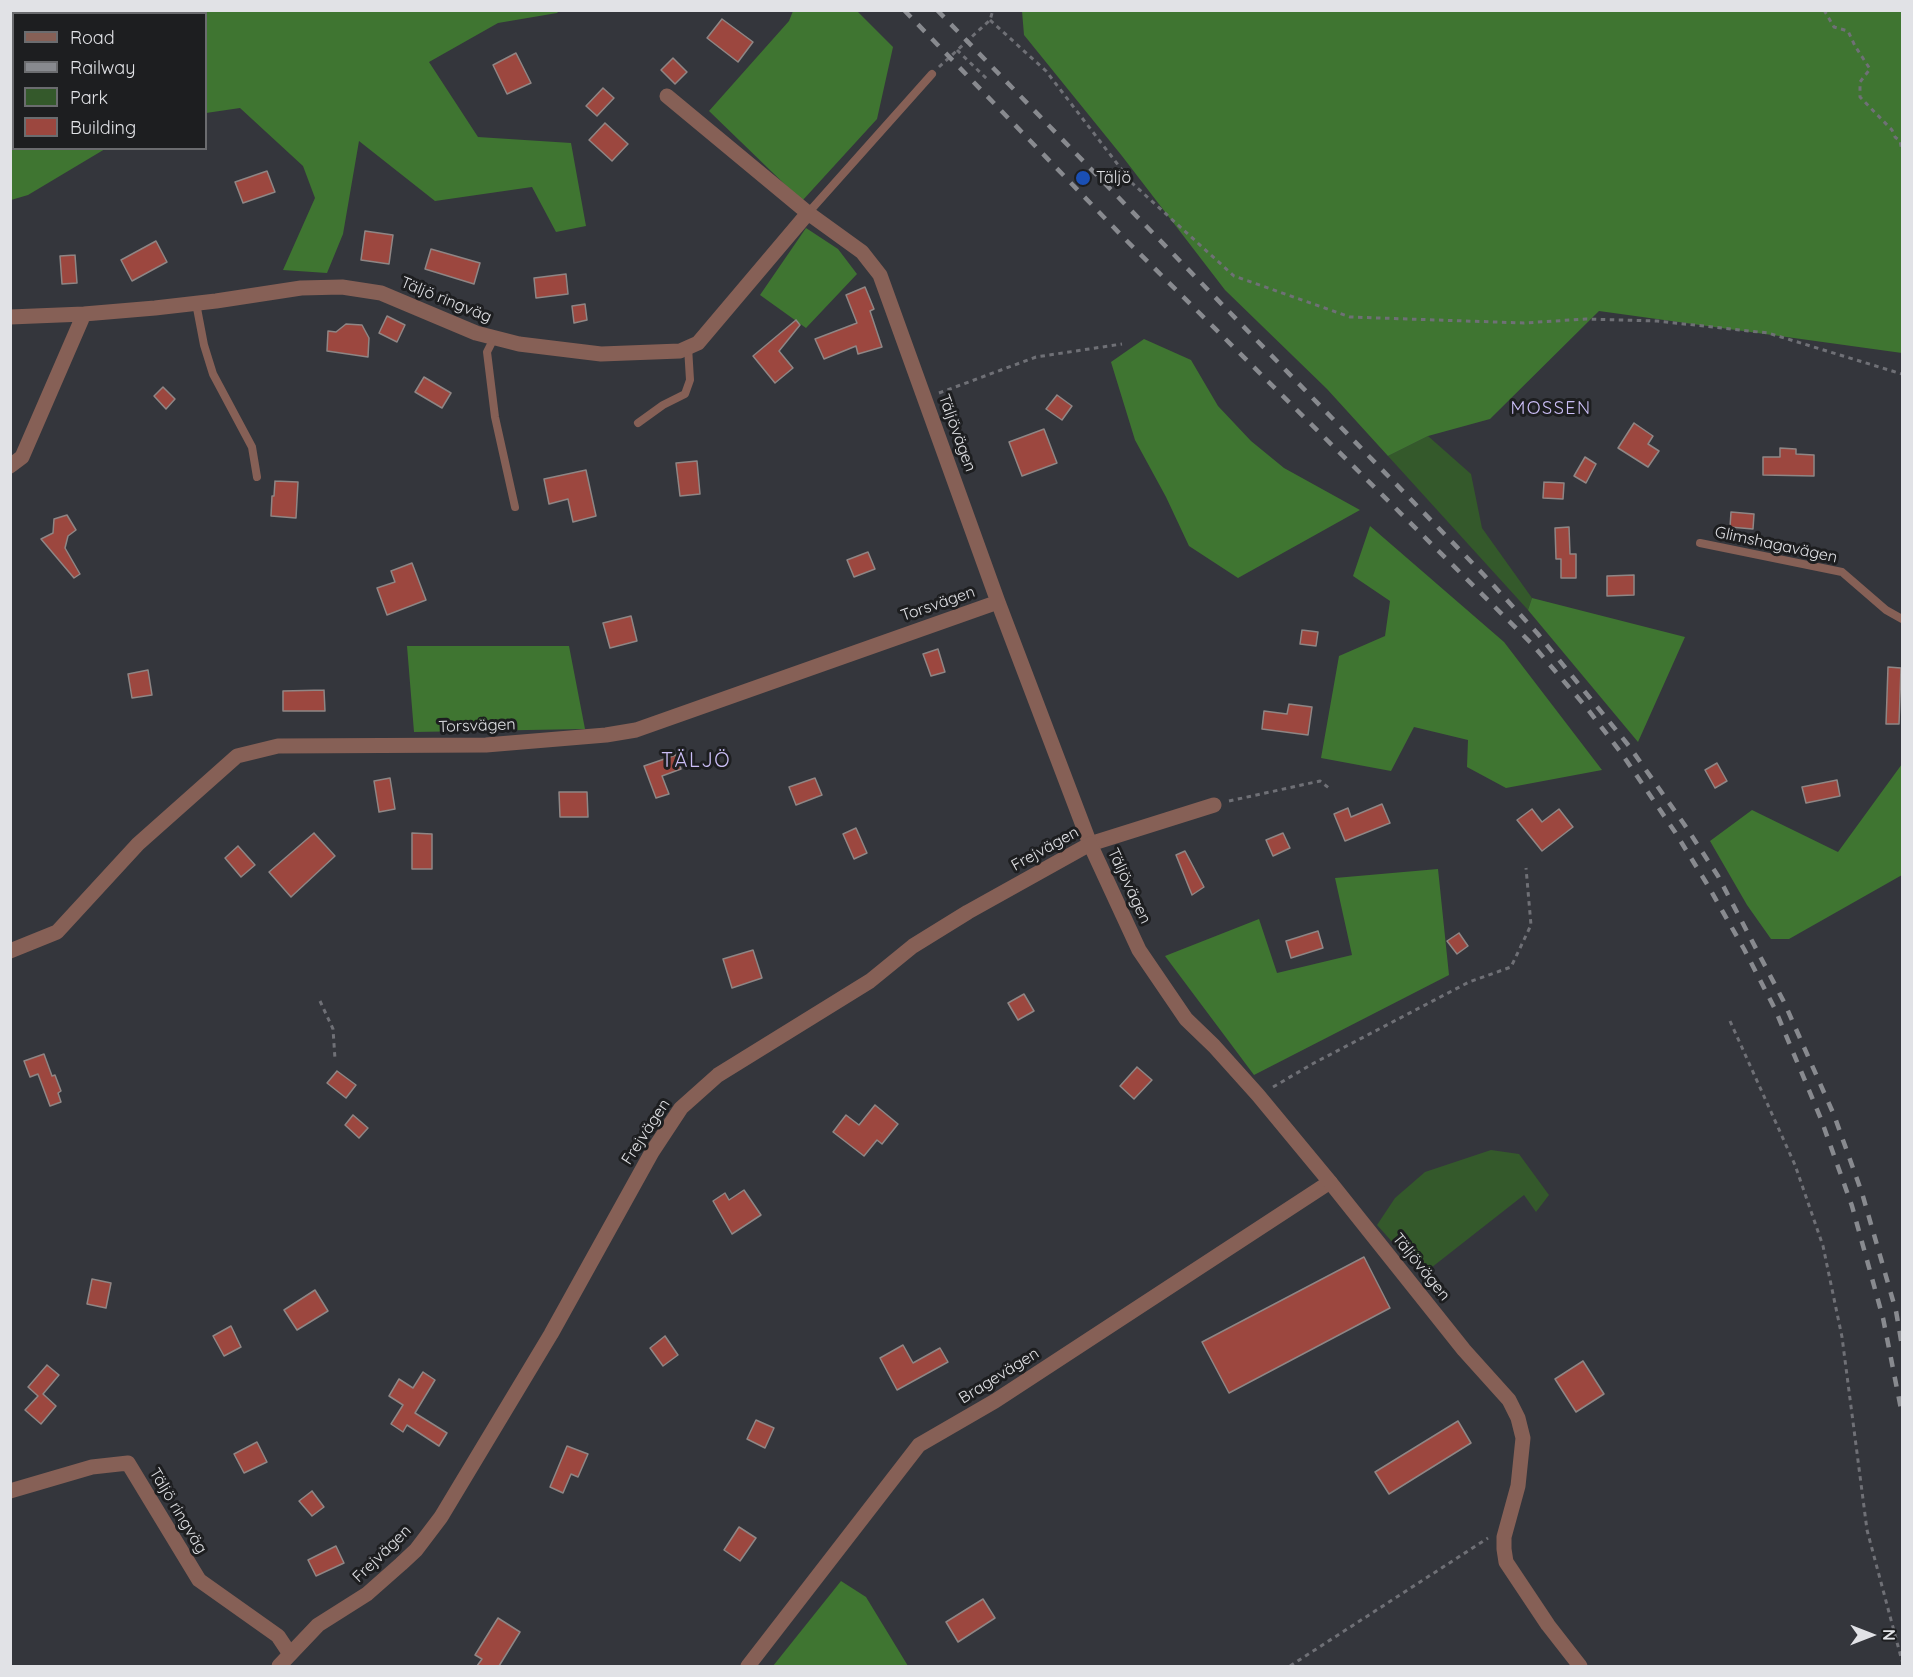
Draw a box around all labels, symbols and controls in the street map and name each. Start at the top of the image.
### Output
legend [12,12,207,150]
text: Road [70,26,115,49]
text: Railway [70,56,136,79]
text: Park [70,86,108,109]
text: Building [70,116,136,139]
place label: Täljö [1096,168,1131,188]
marker: Täljö [1074,169,1092,187]
street label: Täljö ringväg [398,273,494,327]
street label: Täljövägen [934,392,980,474]
district label: MOSSEN [1510,398,1592,420]
street label: Glimshagavägen [1713,523,1839,567]
street label: Torsvägen [898,582,978,626]
street label: Torsvägen [438,715,516,737]
district label: TÄLJÖ [661,749,731,773]
street label: Frejvägen [1008,823,1082,875]
street label: Täljövägen [1103,845,1155,927]
street label: Frejvägen [618,1096,674,1168]
street label: Täljövägen [1388,1229,1454,1305]
street label: Bragevägen [955,1344,1043,1408]
street label: Täljö ringväg [145,1465,211,1557]
street label: Frejvägen [349,1521,415,1587]
north arrow [1841,1605,1901,1665]
text: N [1879,1629,1899,1641]

